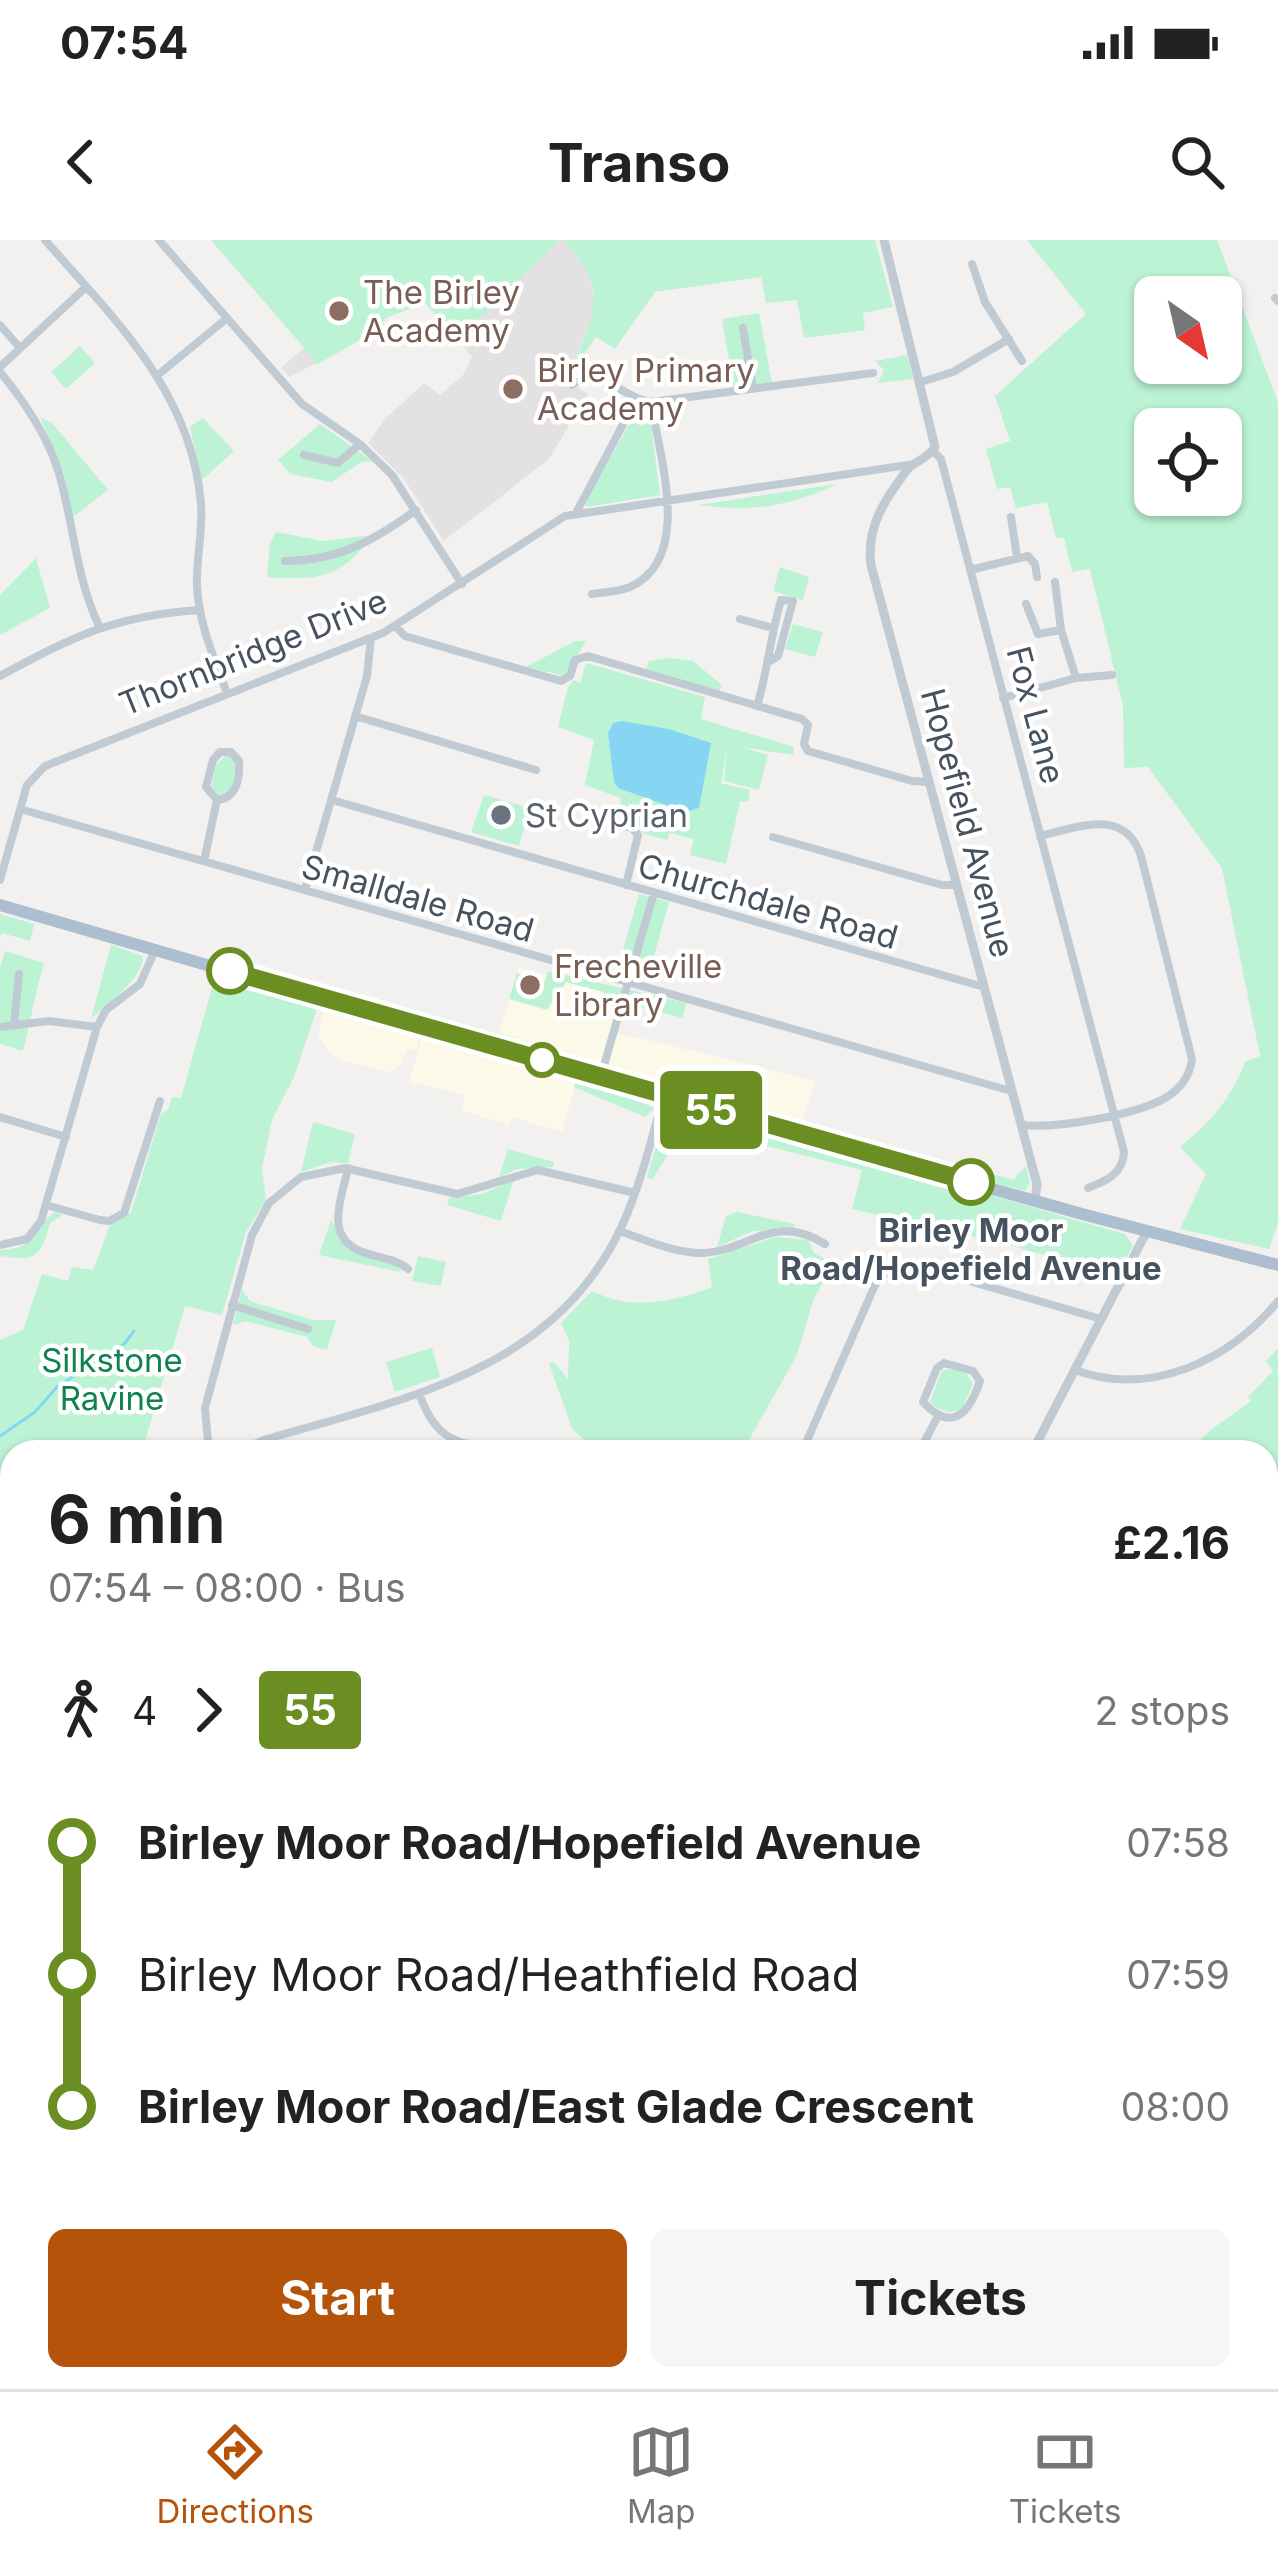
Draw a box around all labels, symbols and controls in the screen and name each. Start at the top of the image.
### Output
text: 07:54 [60,15,188,70]
icon: back [48,129,114,195]
icon: search [1164,129,1230,195]
text: Transo [548,130,730,195]
place label: The Birley Academy [363,272,520,350]
north arrow [1134,276,1242,384]
map controls [1134,276,1242,516]
marker: The Birley Academy [326,298,352,324]
place label: Birley Primary Academy [537,350,755,428]
marker: Birley Primary Academy [500,376,526,402]
button: locate [1134,408,1242,516]
street label: Thornbridge Drive [113,580,393,724]
street label: Fox Lane [999,642,1073,788]
street label: Hopefield Avenue [913,684,1023,962]
place label: St Cyprian [525,795,688,835]
marker: St Cyprian [488,802,514,828]
street label: Churchdale Road [634,845,902,957]
street label: Smalldale Road [297,846,539,950]
place label: Frecheville Library [554,946,722,1024]
unlabelled marker [208,949,252,993]
marker: Frecheville Library [517,972,543,998]
unlabelled marker [526,1044,558,1076]
line badge: 55 [657,1071,765,1149]
text: 55 [684,1084,738,1135]
marker: Birley Moor Road/Hopefield Avenue [949,1160,993,1204]
place label: Birley Moor Road/Hopefield Avenue [780,1210,1162,1288]
park label: Silkstone Ravine [41,1340,183,1418]
text: 6 min [48,1479,226,1559]
text: £2.16 [1113,1515,1230,1570]
text: 07:54 – 08:00 · Bus [48,1564,406,1611]
icon: walk [48,1677,114,1743]
icon: forward [175,1677,241,1743]
text: 55 [283,1684,337,1735]
text: 4 [132,1687,157,1734]
text: 2 stops [1094,1687,1230,1734]
text: Birley Moor Road/Hopefield Avenue [138,1815,921,1870]
text: 07:58 [1126,1819,1230,1866]
text: Birley Moor Road/Heathfield Road [138,1947,859,2002]
text: 07:59 [1126,1951,1230,1998]
text: Birley Moor Road/East Glade Crescent [138,2079,974,2134]
text: 08:00 [1121,2083,1230,2130]
button: Start [48,2229,627,2367]
button: Tickets [651,2229,1230,2367]
tab: Directions [157,2419,314,2531]
tab: Map [627,2419,696,2531]
tab: Tickets [1009,2419,1121,2531]

